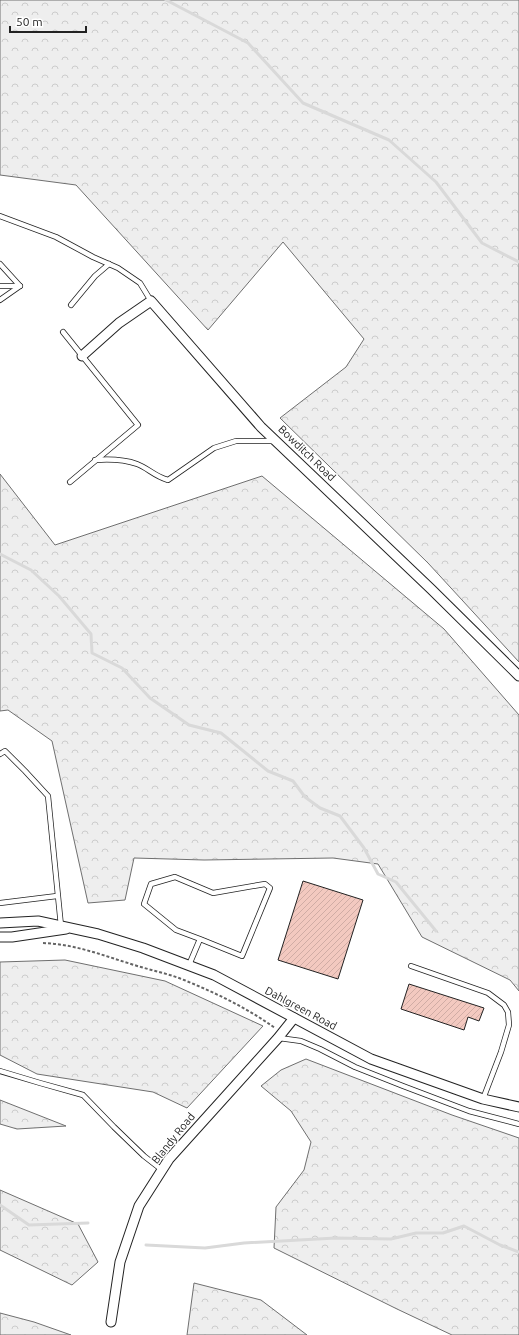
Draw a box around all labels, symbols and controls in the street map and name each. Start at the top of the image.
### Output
scale bar [10,8,86,34]
text: 50 m [16,15,43,28]
street label: Bowditch Road [276,423,338,483]
street label: Dahlgreen Road [263,984,339,1032]
street label: Blandy Road [149,1110,197,1166]

